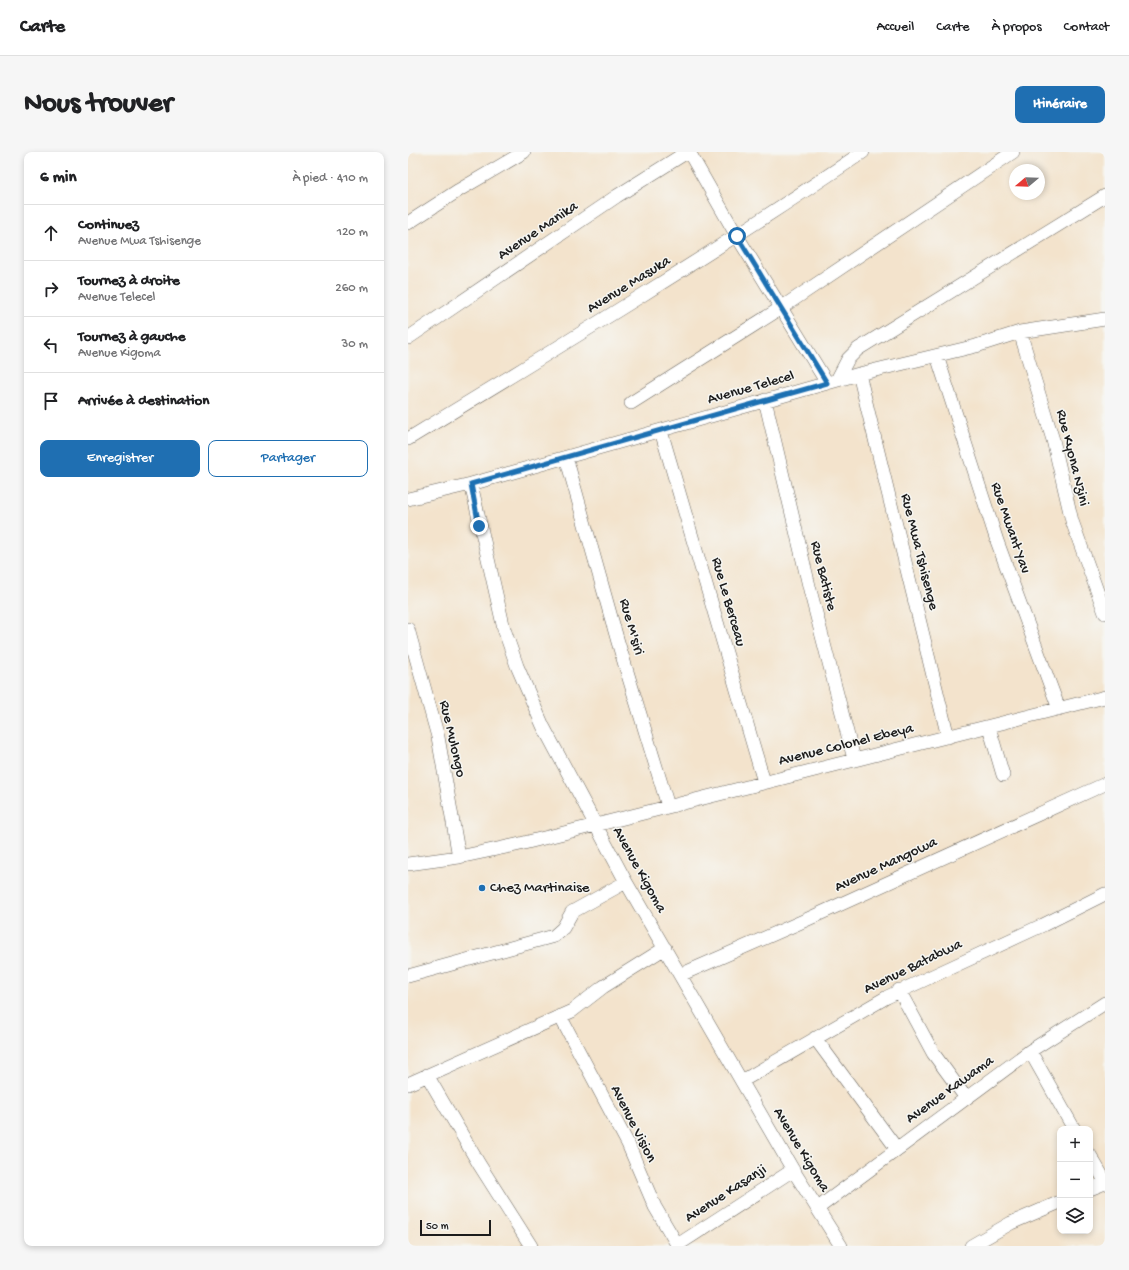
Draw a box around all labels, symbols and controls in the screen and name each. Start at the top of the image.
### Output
text: Carte [20,16,65,39]
text: Accueil [877,19,914,36]
text: Carte [936,19,970,36]
text: À propos [992,19,1042,36]
text: Contact [1064,19,1109,36]
button: Itinéraire [1015,86,1105,123]
text: Nous trouver [24,88,173,121]
north arrow [1009,164,1045,200]
text: 6 min [40,168,76,188]
text: À pied · 410 m [292,171,368,186]
street label: Avenue Manika [495,197,582,264]
text: Continuez [78,216,139,234]
icon: ahead [40,222,62,244]
text: 120 m [337,225,368,240]
route start [728,227,746,245]
text: Avenue Mwa Tshisenge [78,234,201,249]
street label: Avenue Masuka [584,252,675,318]
text: Tournez à droite [78,272,180,290]
icon: right [40,278,62,300]
text: 260 m [335,281,368,296]
text: Avenue Telecel [78,290,155,305]
text: Tournez à gauche [78,328,186,346]
icon: left [40,334,62,356]
text: 30 m [342,337,368,352]
text: Avenue Kigoma [78,346,161,361]
street label: Avenue Telecel [706,367,796,409]
icon: arrive [40,390,62,412]
text: Arrivée à destination [78,392,209,410]
street label: Rue Kyona Nzini [1051,408,1093,508]
button: Enregistrer [40,440,200,477]
button: Partager [208,440,368,477]
street label: Rue Mwant Yav [986,480,1034,576]
street label: Rue Mwa Tshisenge [896,492,942,612]
route end [470,517,488,535]
street label: Rue Batiste [806,539,840,613]
street label: Rue Le Berceau [707,555,749,649]
street label: Rue M'siri [614,597,648,657]
street label: Rue Mulongo [434,699,470,779]
street label: Avenue Colonel Ebeya [777,719,916,770]
street label: Avenue Kigoma [608,824,670,917]
street label: Avenue Mangowa [832,833,941,897]
place label: Chez Martinaise [490,879,590,897]
marker: Chez Martinaise [477,883,487,893]
street label: Avenue Batabwa [861,935,966,999]
street label: Avenue Kawama [903,1052,998,1128]
street label: Avenue Vision [606,1083,660,1165]
street label: Avenue Kigoma [769,1104,834,1196]
map controls [1057,1126,1093,1234]
button: + [1057,1126,1093,1162]
street label: Avenue Kasanji [682,1161,770,1227]
button: − [1057,1162,1093,1198]
button: layers [1057,1198,1093,1234]
scale bar [420,1218,491,1237]
text: 50 m [426,1221,448,1233]

